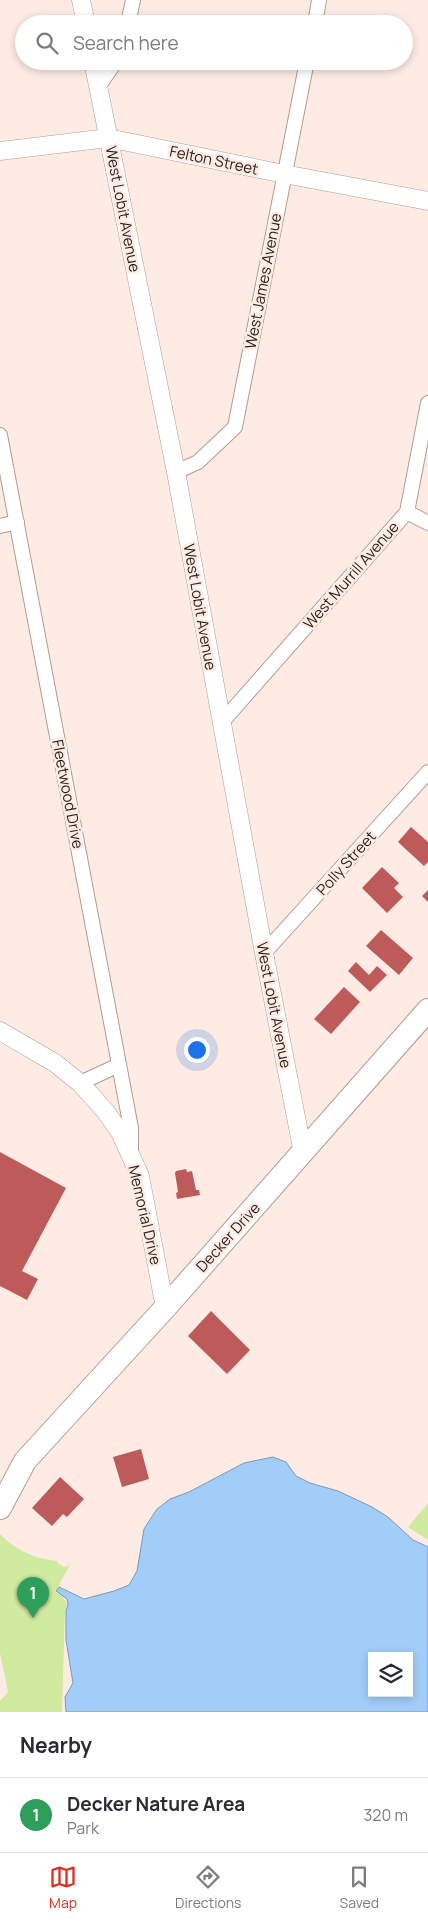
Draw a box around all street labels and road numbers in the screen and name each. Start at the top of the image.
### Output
street label: Felton Street [168,140,260,180]
street label: West Lobit Avenue [100,144,146,274]
street label: West James Avenue [240,211,286,351]
street label: West Murrill Avenue [298,517,404,633]
street label: West Lobit Avenue [179,542,221,672]
street label: Fleetwood Drive [47,738,89,850]
street label: Polly Street [311,826,381,900]
street label: West Lobit Avenue [251,940,297,1070]
street label: Memorial Drive [123,1163,167,1267]
street label: Decker Drive [191,1198,265,1276]

